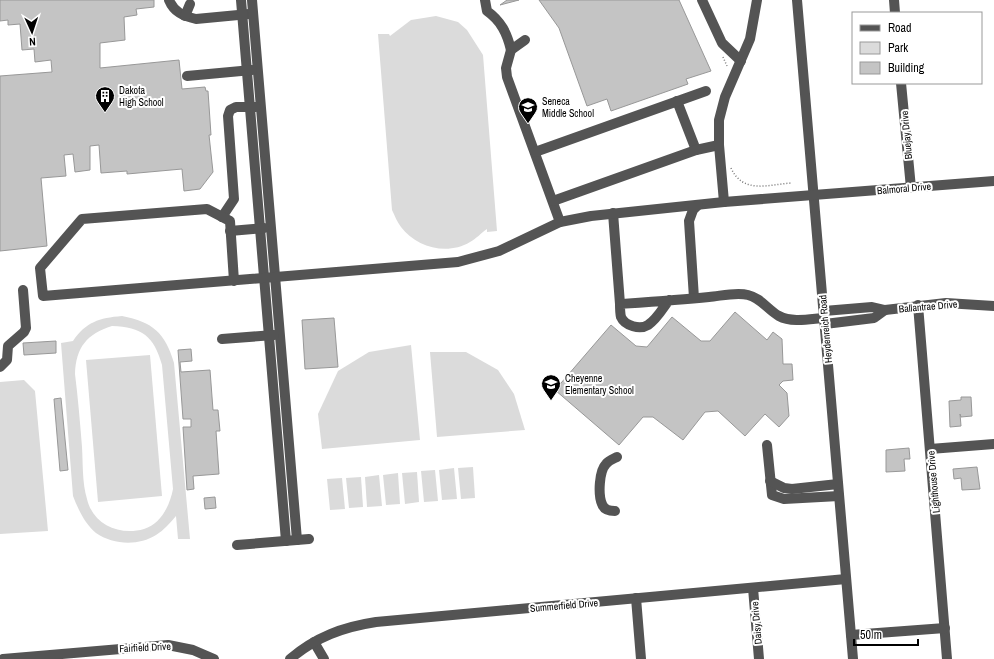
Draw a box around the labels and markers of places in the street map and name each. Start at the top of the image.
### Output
place label: Dakota High School [119,84,164,109]
building icon: Dakota High School [94,85,116,113]
place label: Seneca Middle School [542,95,594,120]
school or university icon: Seneca Middle School [517,96,539,124]
place label: Cheyenne Elementary School [565,372,634,397]
school or university icon: Cheyenne Elementary School [540,373,562,401]

